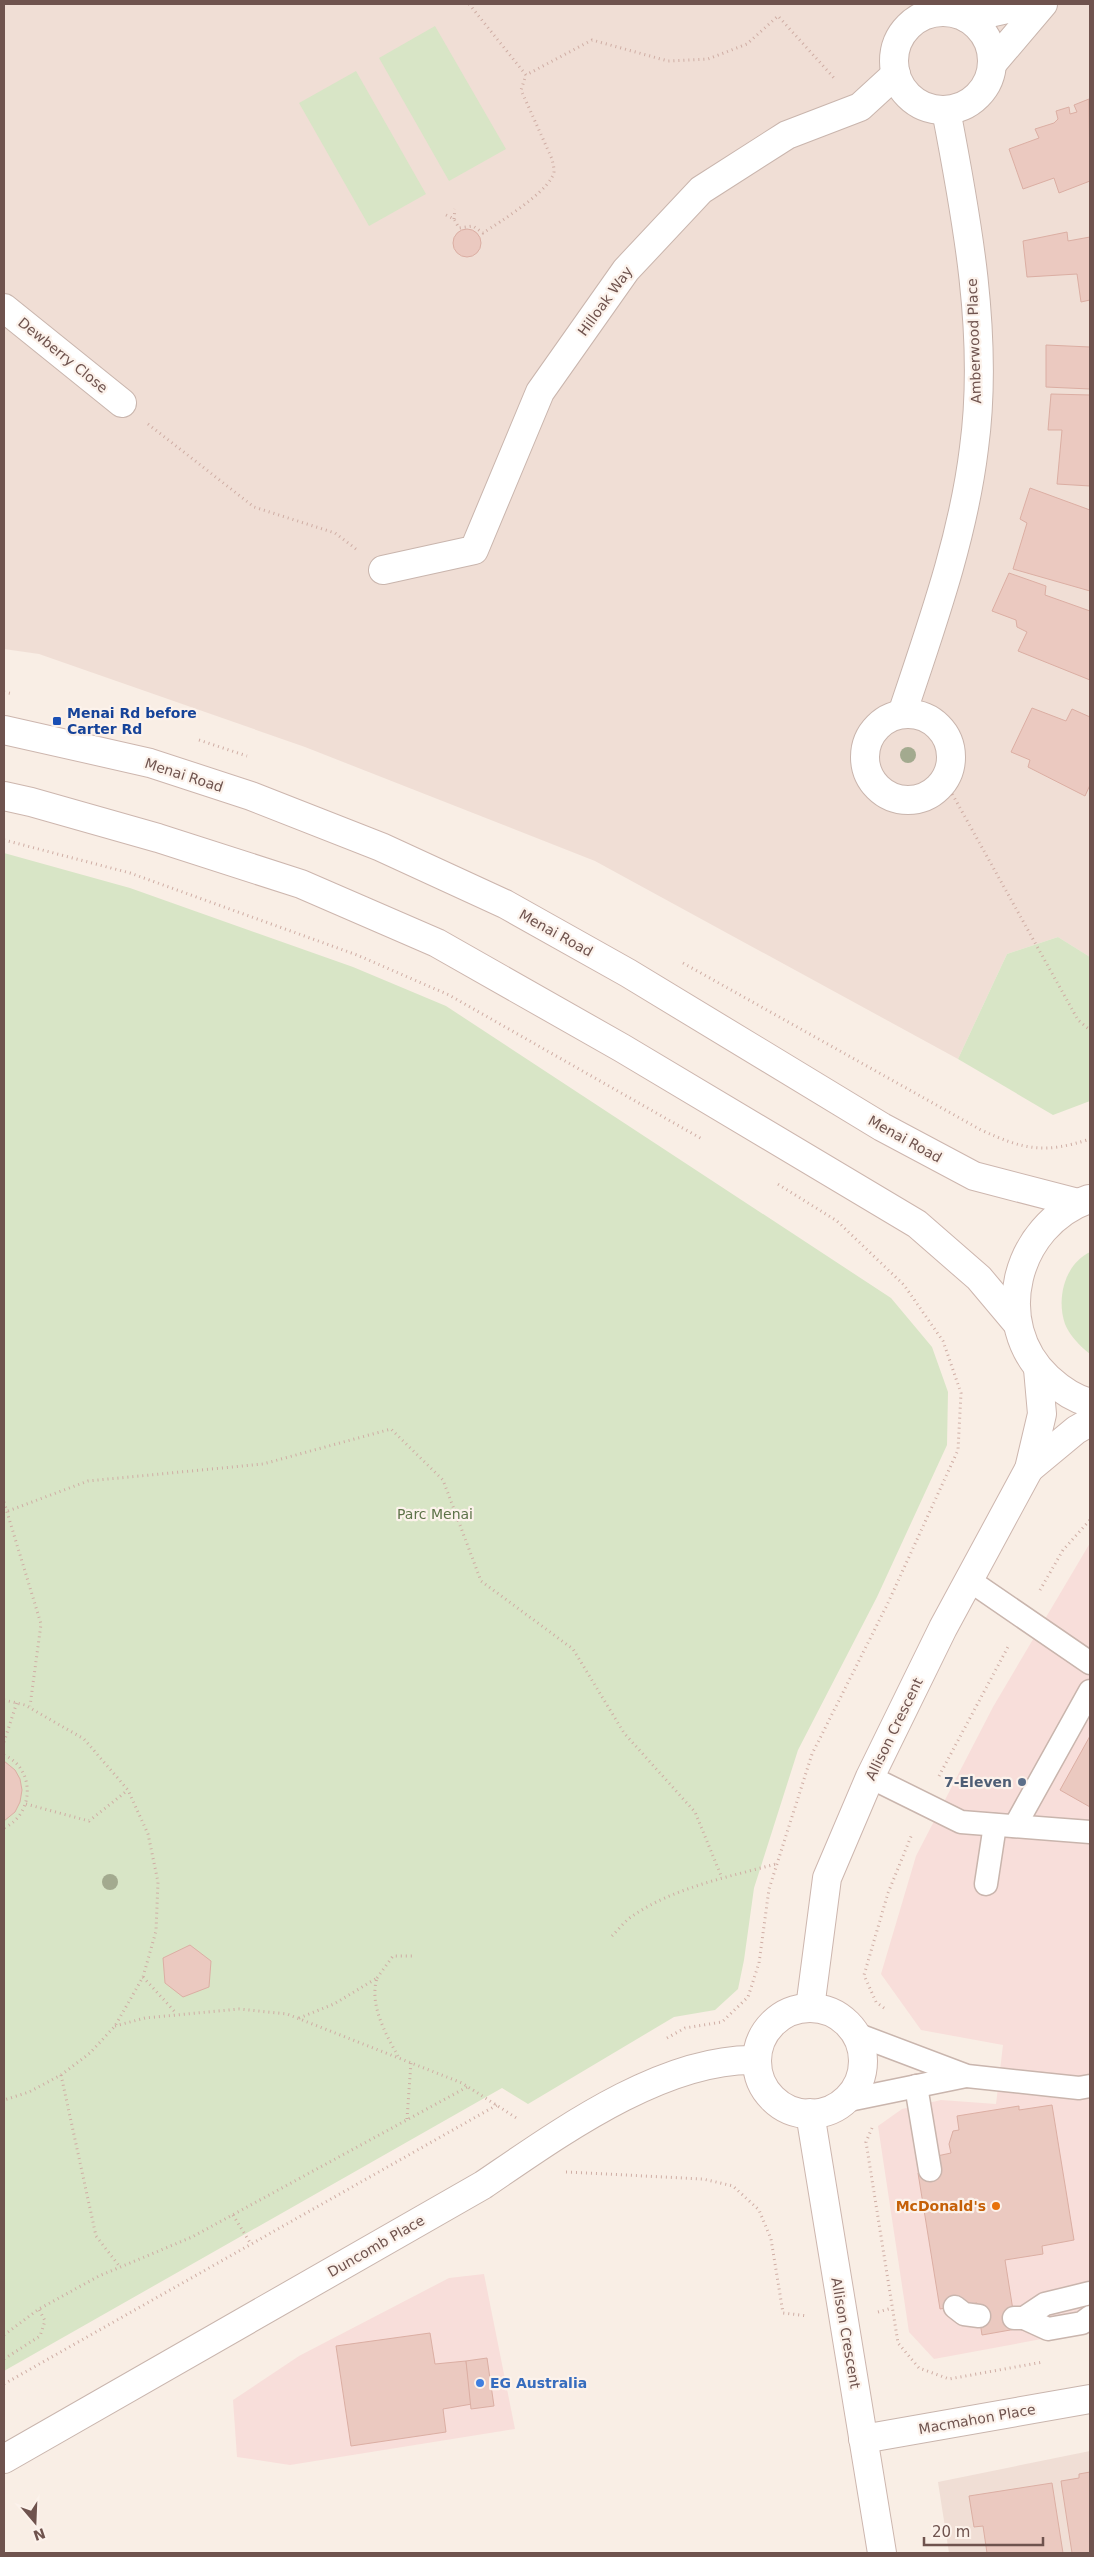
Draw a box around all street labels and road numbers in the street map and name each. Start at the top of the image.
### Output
street label: Hilloak Way [575,263,635,339]
street label: Amberwood Place [964,278,984,404]
street label: Dewberry Close [15,314,111,396]
street label: Menai Road [143,755,225,795]
street label: Menai Road [516,906,596,960]
street label: Menai Road [865,1112,945,1166]
street label: Allison Crescent [862,1675,926,1783]
street label: Duncomb Place [325,2212,427,2280]
street label: Allison Crescent [828,2276,864,2390]
street label: Macmahon Place [917,2401,1037,2437]

